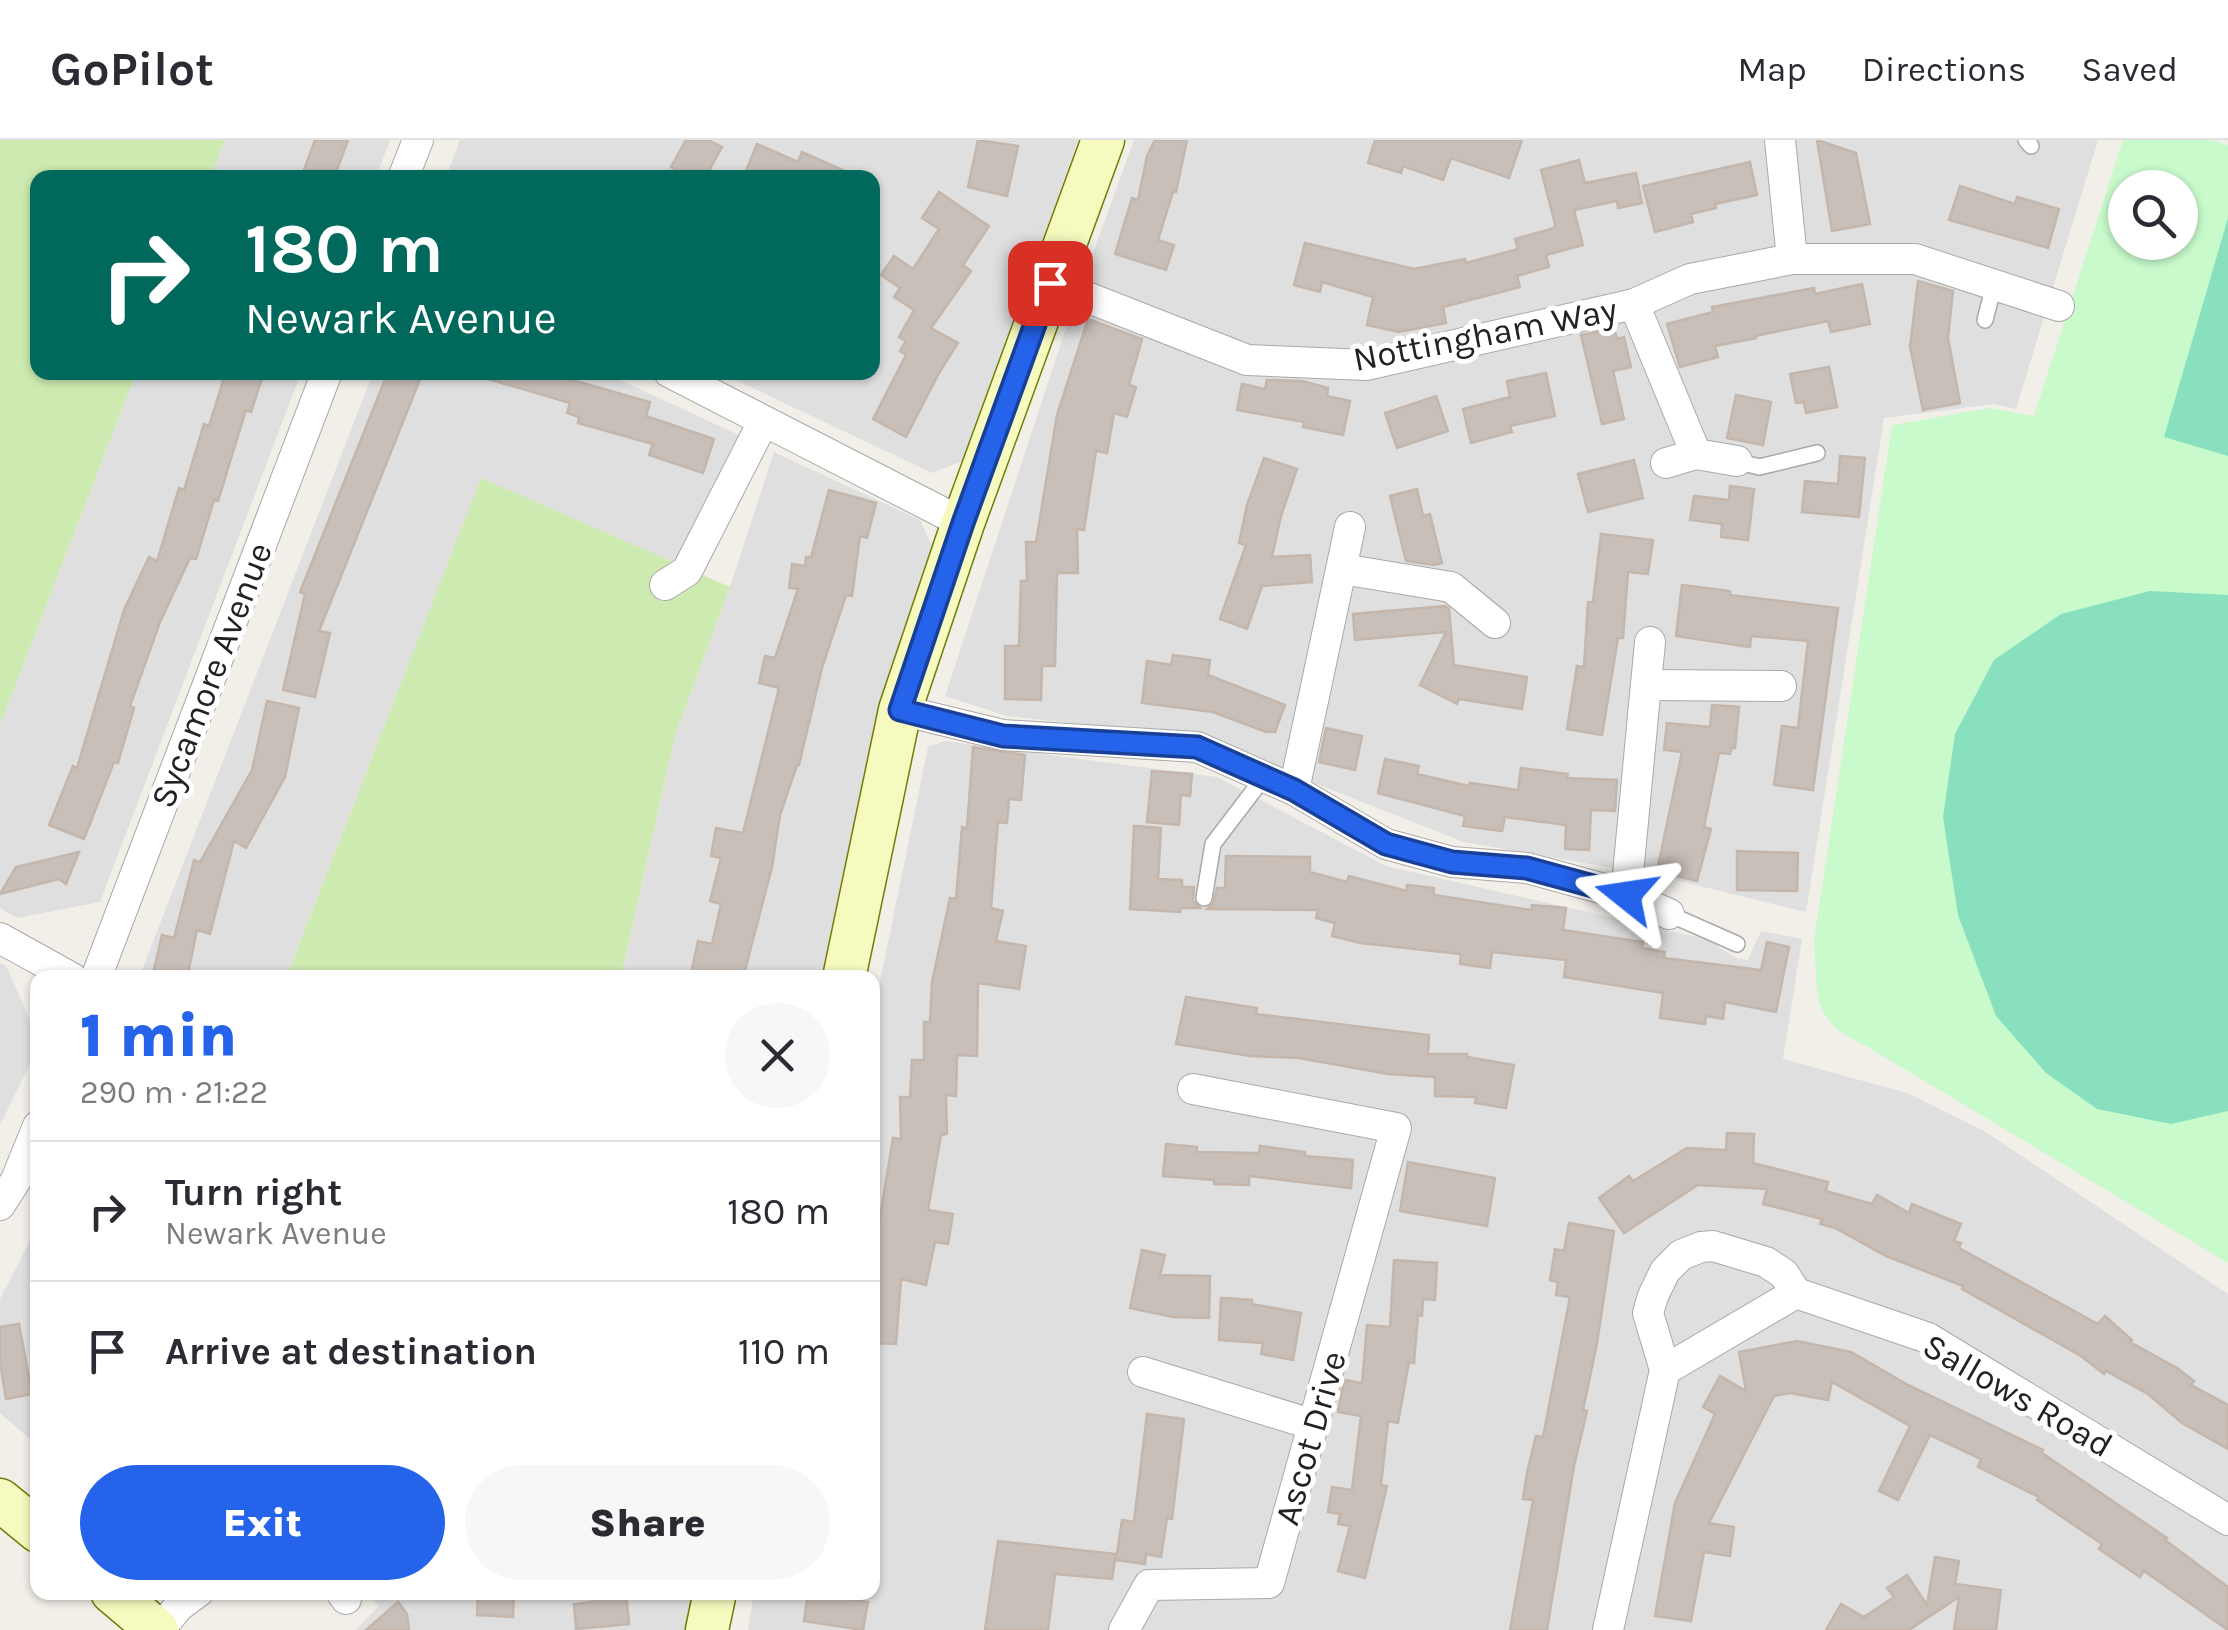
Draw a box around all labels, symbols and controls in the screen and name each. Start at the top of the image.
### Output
text: GoPilot [50,41,214,97]
text: Map [1737,49,1807,90]
text: Directions [1862,49,2026,90]
text: Saved [2081,49,2178,90]
map controls [2108,170,2198,260]
button: search [2108,170,2198,260]
text: 180 m [245,208,444,290]
icon: right [80,210,210,340]
pin [1008,241,1093,326]
icon: arrive [1023,256,1078,311]
street label: Nottingham Way [1350,289,1620,380]
text: Newark Avenue [245,292,557,344]
street label: Sycamore Avenue [142,537,281,814]
position arrow [1574,843,1678,947]
text: 1 min [80,1001,237,1071]
button: close [725,1003,830,1108]
text: 290 m · 21:22 [80,1074,268,1111]
text: Turn right [165,1170,342,1215]
icon: right [80,1184,135,1239]
text: 180 m [727,1189,830,1234]
text: Newark Avenue [165,1215,387,1252]
icon: arrive [80,1324,135,1379]
street label: Sallows Road [1916,1325,2120,1466]
text: Arrive at destination [165,1329,537,1374]
text: 110 m [738,1329,830,1374]
street label: Ascot Drive [1266,1346,1355,1530]
button: Exit [80,1465,445,1580]
button: Share [465,1465,830,1580]

